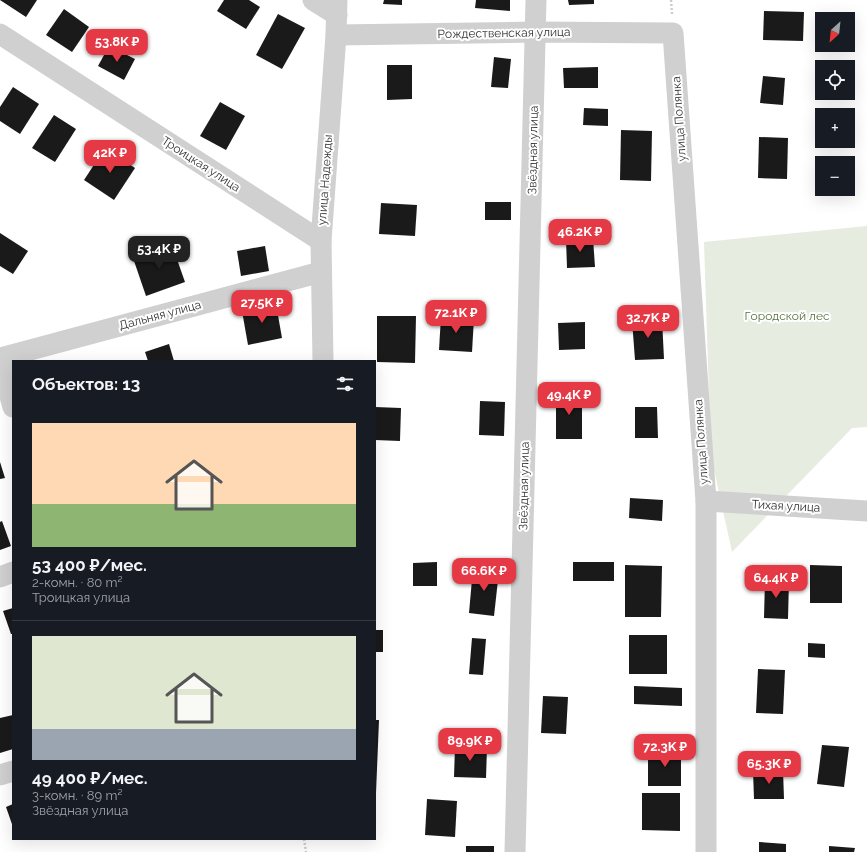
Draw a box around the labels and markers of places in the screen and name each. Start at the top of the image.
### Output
pin: 53.8K ₽ [80,29,154,63]
pin: 42K ₽ [82,140,138,174]
pin: 46.2K ₽ [543,219,617,253]
pin: 53.4K ₽ [122,236,196,270]
pin: 27.5K ₽ [225,290,299,324]
pin: 72.1K ₽ [419,300,493,334]
pin: 32.7K ₽ [611,305,685,339]
pin: 49.4K ₽ [532,382,606,416]
pin: 66.6K ₽ [447,558,521,592]
pin: 64.4K ₽ [739,565,813,599]
pin: 89.9K ₽ [433,728,507,762]
pin: 72.3K ₽ [628,734,702,768]
pin: 65.3K ₽ [732,751,806,785]

